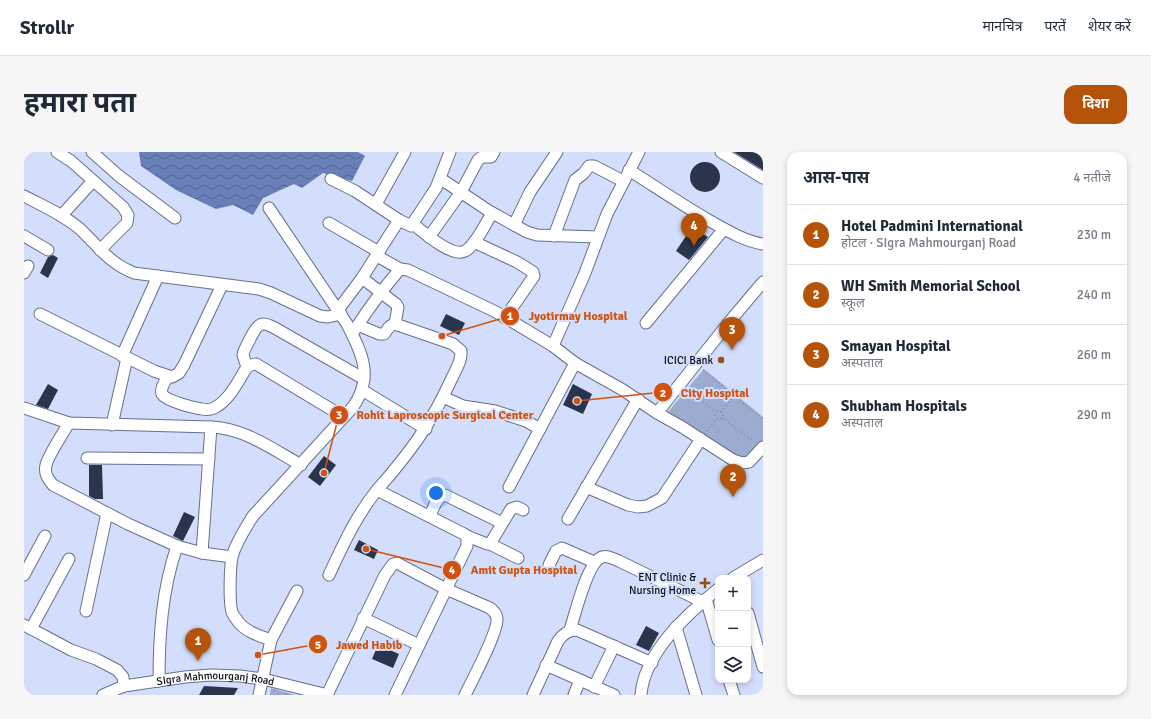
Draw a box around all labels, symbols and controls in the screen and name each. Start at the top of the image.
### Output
text: Strollr [20,16,74,40]
text: मानचित्र [982,18,1022,35]
text: परतें [1044,18,1066,35]
text: शेयर करें [1088,18,1131,35]
button: दिशा [1064,85,1127,124]
text: हमारा पता [24,86,136,120]
text: आस-पास [803,167,869,188]
text: 4 नतीजे [1073,170,1111,186]
pin: 4 [681,213,707,246]
text: Hotel Padmini International [841,217,1023,235]
text: 1 [812,227,820,243]
text: 230 m [1077,227,1111,243]
text: होटल · SIgra Mahmourganj Road [841,235,1016,251]
text: WH Smith Memorial School [841,277,1020,295]
text: 2 [812,287,820,303]
text: 240 m [1077,287,1111,303]
text: स्कूल [841,295,865,311]
callout: Jyotirmay Hospital [500,304,635,328]
text: 1 [507,309,514,324]
text: Jyotirmay Hospital [528,309,628,324]
pin: 3 [719,317,745,350]
text: Smayan Hospital [841,337,951,355]
text: 3 [812,347,820,363]
text: 260 m [1077,347,1111,363]
place label: ICICI Bank [664,354,713,367]
marker: ICICI Bank [716,355,726,365]
text: अस्पताल [841,355,883,371]
callout: City Hospital [653,380,758,404]
text: 2 [660,386,666,401]
text: City Hospital [681,386,749,401]
text: Shubham Hospitals [841,397,967,415]
callout: Rohit Laproscopic Surgical Center [329,403,541,427]
text: 4 [812,407,820,423]
text: 290 m [1077,407,1111,423]
text: 3 [336,408,342,423]
text: Rohit Laproscopic Surgical Center [357,408,534,423]
text: अस्पताल [841,415,883,431]
pin: 2 [720,464,746,497]
your location [426,483,446,503]
callout: Amit Gupta Hospital [442,558,585,582]
text: 4 [449,563,456,578]
text: Amit Gupta Hospital [471,563,577,578]
place label: ENT Clinic & Nursing Home [629,571,696,597]
map controls [715,575,751,683]
button: + [715,575,751,611]
marker: ENT Clinic & Nursing Home [699,577,711,589]
button: − [715,611,751,647]
pin: 1 [185,628,211,661]
callout: Jawed Habib [308,632,410,656]
text: 5 [315,638,321,653]
text: Jawed Habib [336,638,403,653]
button: layers [715,647,751,683]
street label: SIgra Mahmourganj Road [156,668,276,688]

